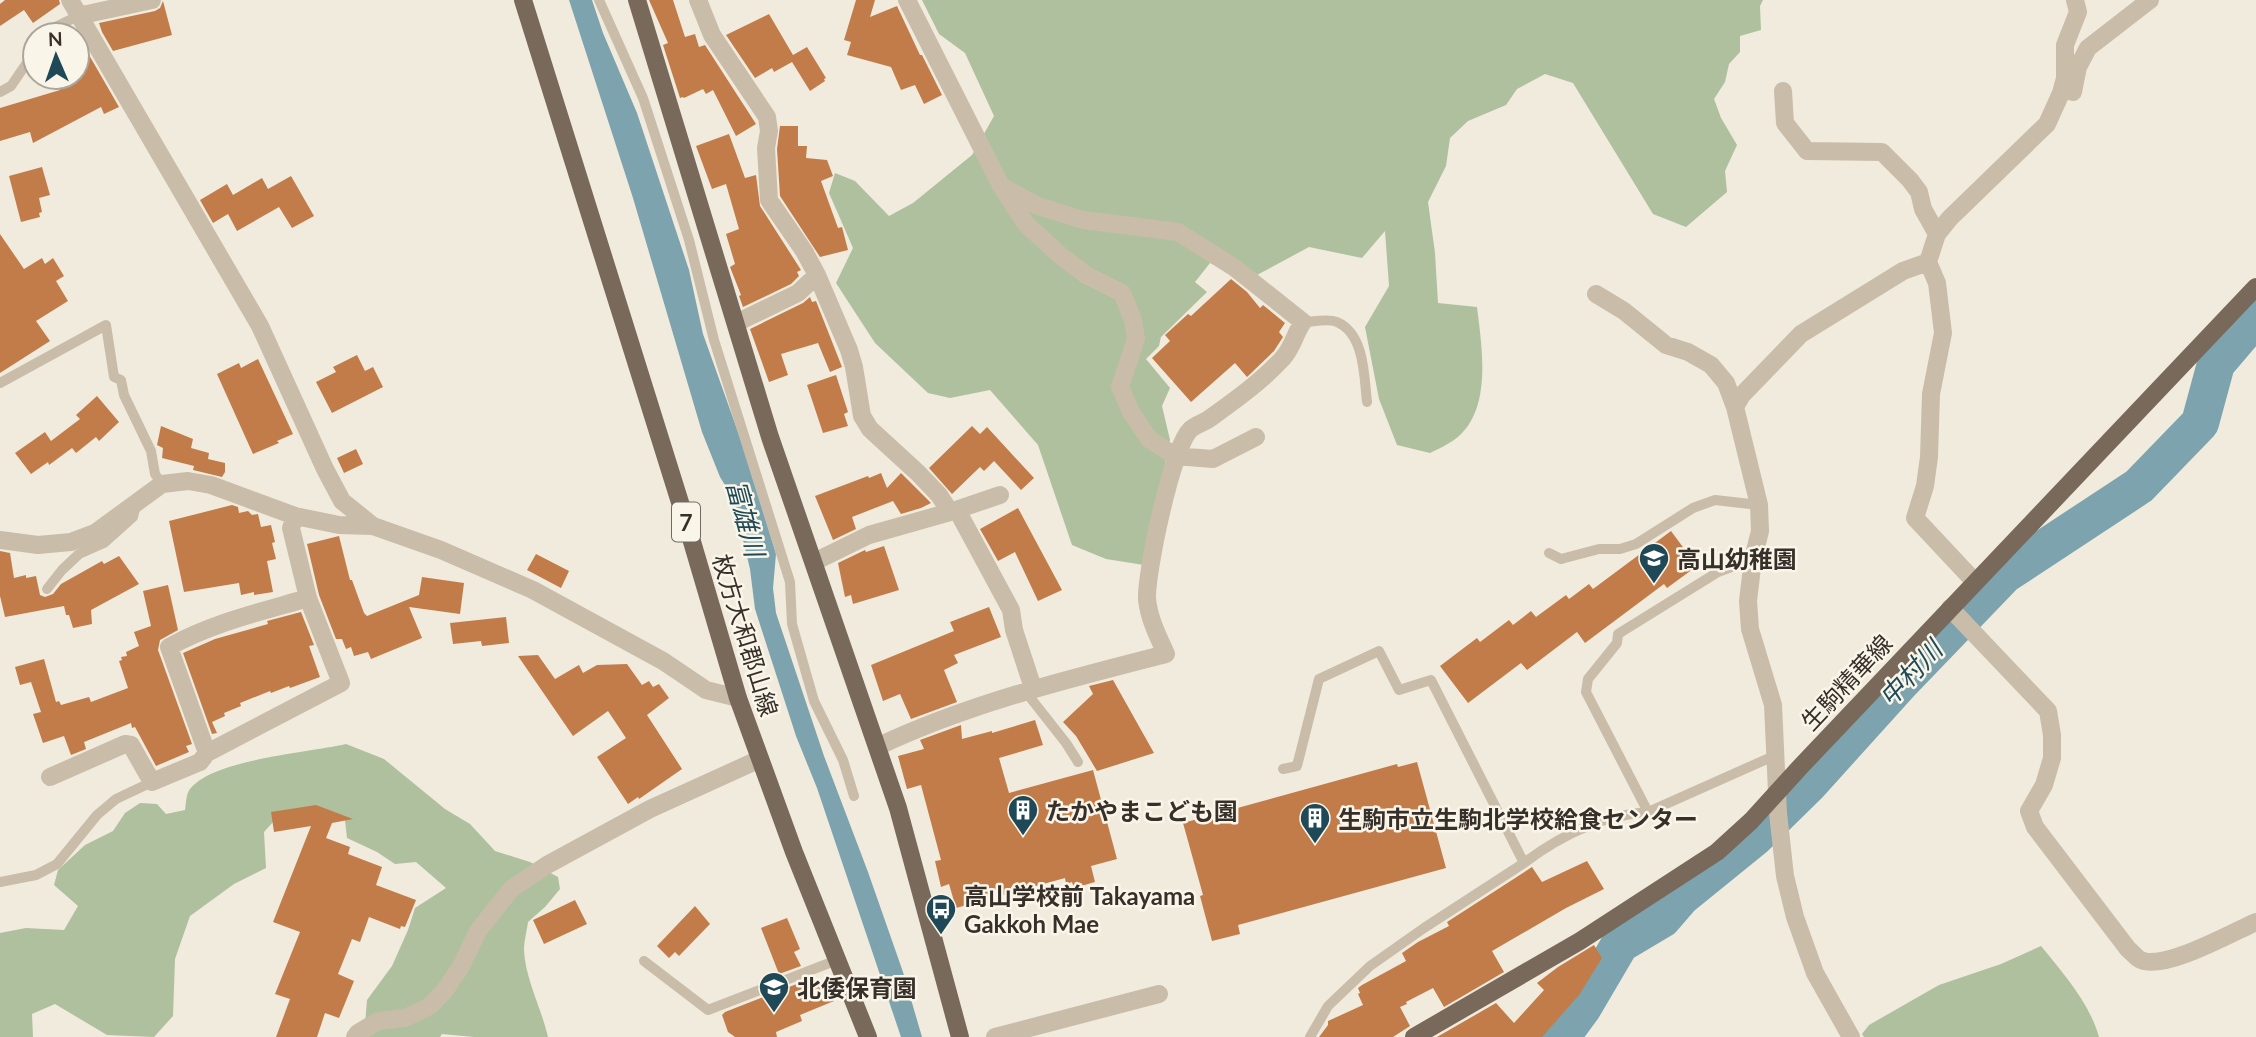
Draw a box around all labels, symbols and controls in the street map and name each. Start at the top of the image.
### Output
north arrow [21,21,91,91]
text: N [48,27,63,50]
water label: 富雄川 [720,476,772,563]
road number: 7 [672,502,700,542]
school or university icon: 高山幼稚園 [1637,541,1671,585]
place label: 高山幼稚園 [1677,544,1797,573]
street label: 枚方大和郡山線 [708,550,784,720]
street label: 生駒精華線 [1794,628,1898,736]
water label: 中村川 [1872,631,1950,712]
building icon: たかやまこども園 [1006,793,1040,837]
place label: たかやまこども園 [1046,796,1238,825]
building icon: 生駒市立生駒北学校給食センター [1298,801,1332,845]
place label: 生駒市立生駒北学校給食センター [1338,804,1698,833]
place label: 高山学校前 Takayama Gakkoh Mae [964,881,1195,938]
bus stop icon: 高山学校前 Takayama Gakkoh Mae [924,892,958,936]
school or university icon: 北倭保育園 [757,970,791,1014]
place label: 北倭保育園 [797,973,917,1002]

